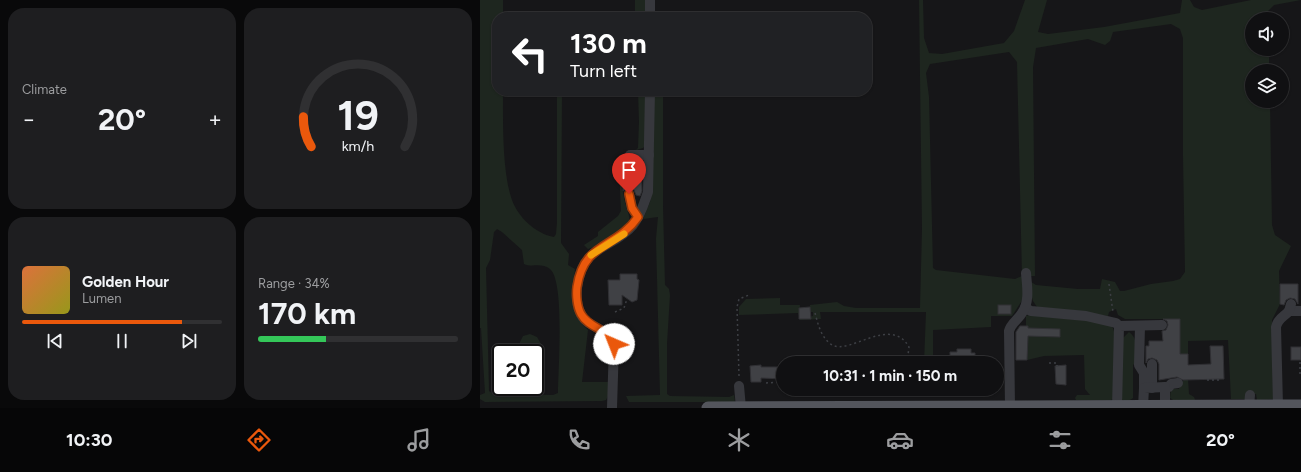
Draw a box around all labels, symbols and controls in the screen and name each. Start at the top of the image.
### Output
map controls [1245,12,1289,108]
button: sound [1245,12,1289,56]
text: 130 m [570,26,647,60]
icon: left [504,28,556,80]
text: Turn left [570,60,637,82]
button: layers [1245,64,1289,108]
text: Climate [22,82,67,97]
text: 19 [337,89,379,139]
text: 20° [98,101,146,138]
text: − [22,106,36,133]
text: + [208,106,222,133]
text: km/h [342,136,374,154]
pin [612,153,646,194]
icon: arrive [618,159,640,181]
text: Golden Hour [82,273,169,291]
text: Range · 34% [258,276,330,291]
text: Lumen [82,291,121,306]
text: 170 km [258,295,356,332]
position arrow [593,323,635,365]
icon: previous [44,330,66,352]
icon: pause [111,330,133,352]
icon: next [178,330,200,352]
speed limit sign: 20 [492,344,544,396]
text: 10:31 · 1 min · 150 m [823,367,957,385]
icon: directions [245,426,273,454]
icon: music [405,426,433,454]
icon: phone [565,426,593,454]
icon: climate [725,426,753,454]
icon: car [886,426,914,454]
icon: filters [1046,426,1074,454]
text: 10:30 [66,429,112,451]
text: 20° [1206,429,1235,451]

